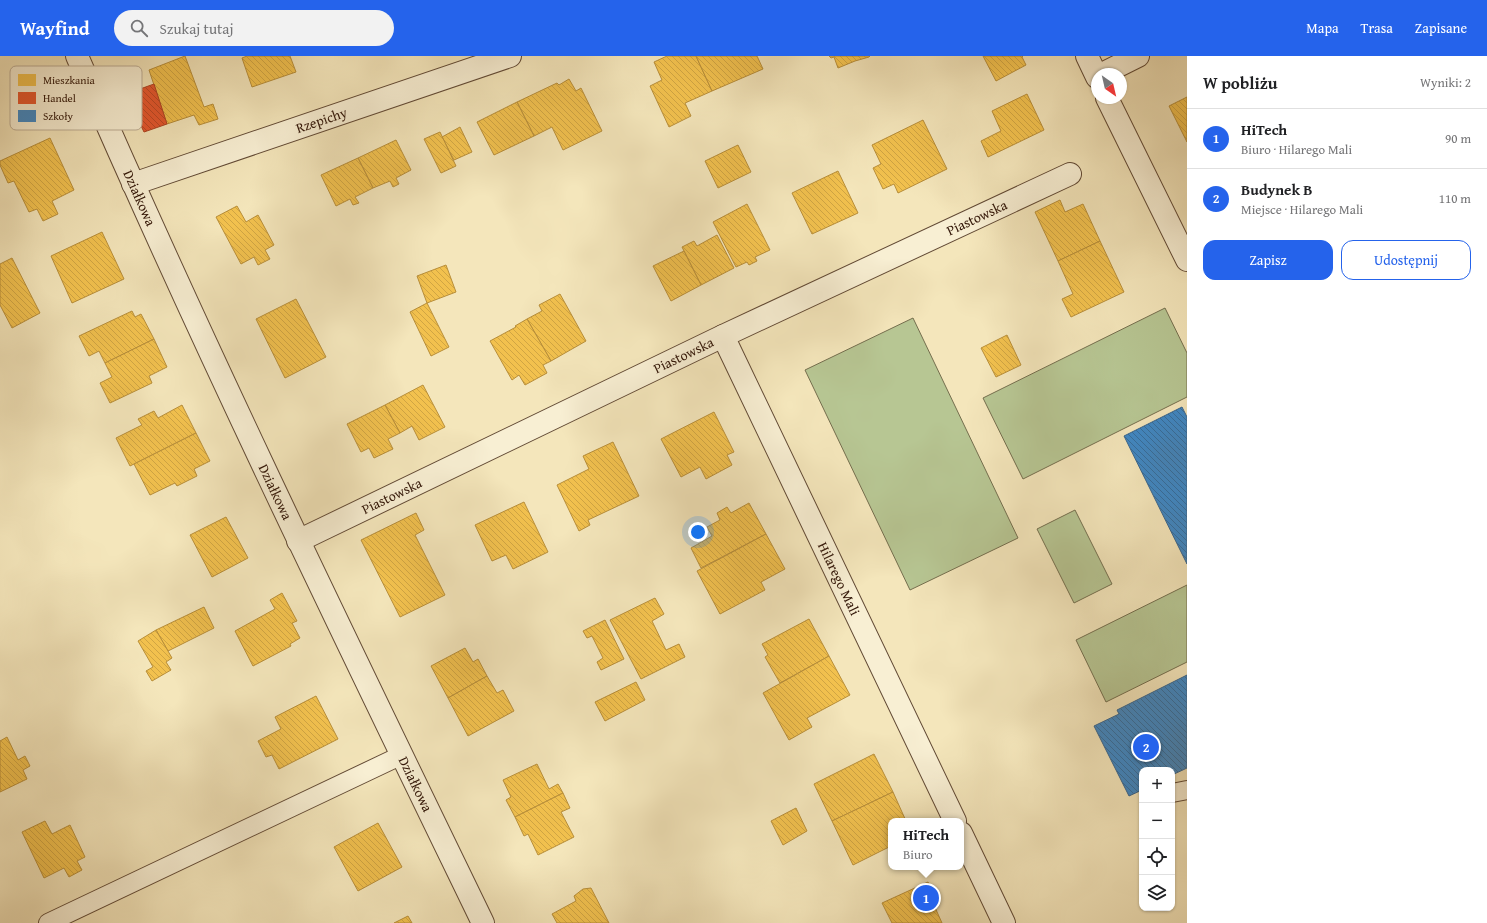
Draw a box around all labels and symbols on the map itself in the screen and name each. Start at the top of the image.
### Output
legend [10,66,142,130]
north arrow [1091,68,1127,104]
text: Mieszkania [43,72,95,88]
text: Handel [43,90,76,106]
street label: Rzepichy [293,102,350,138]
text: Szkoły [43,108,73,124]
street label: Działkowa [118,167,161,229]
street label: Piastowska [943,195,1011,240]
street label: Piastowska [650,332,717,378]
street label: Działkowa [254,461,297,523]
street label: Piastowska [358,473,426,519]
your location [688,522,708,542]
street label: Hilarego Mali [813,539,865,619]
pin: 2 [1133,732,1159,762]
street label: Działkowa [394,753,438,815]
pin: 1 [913,883,939,913]

